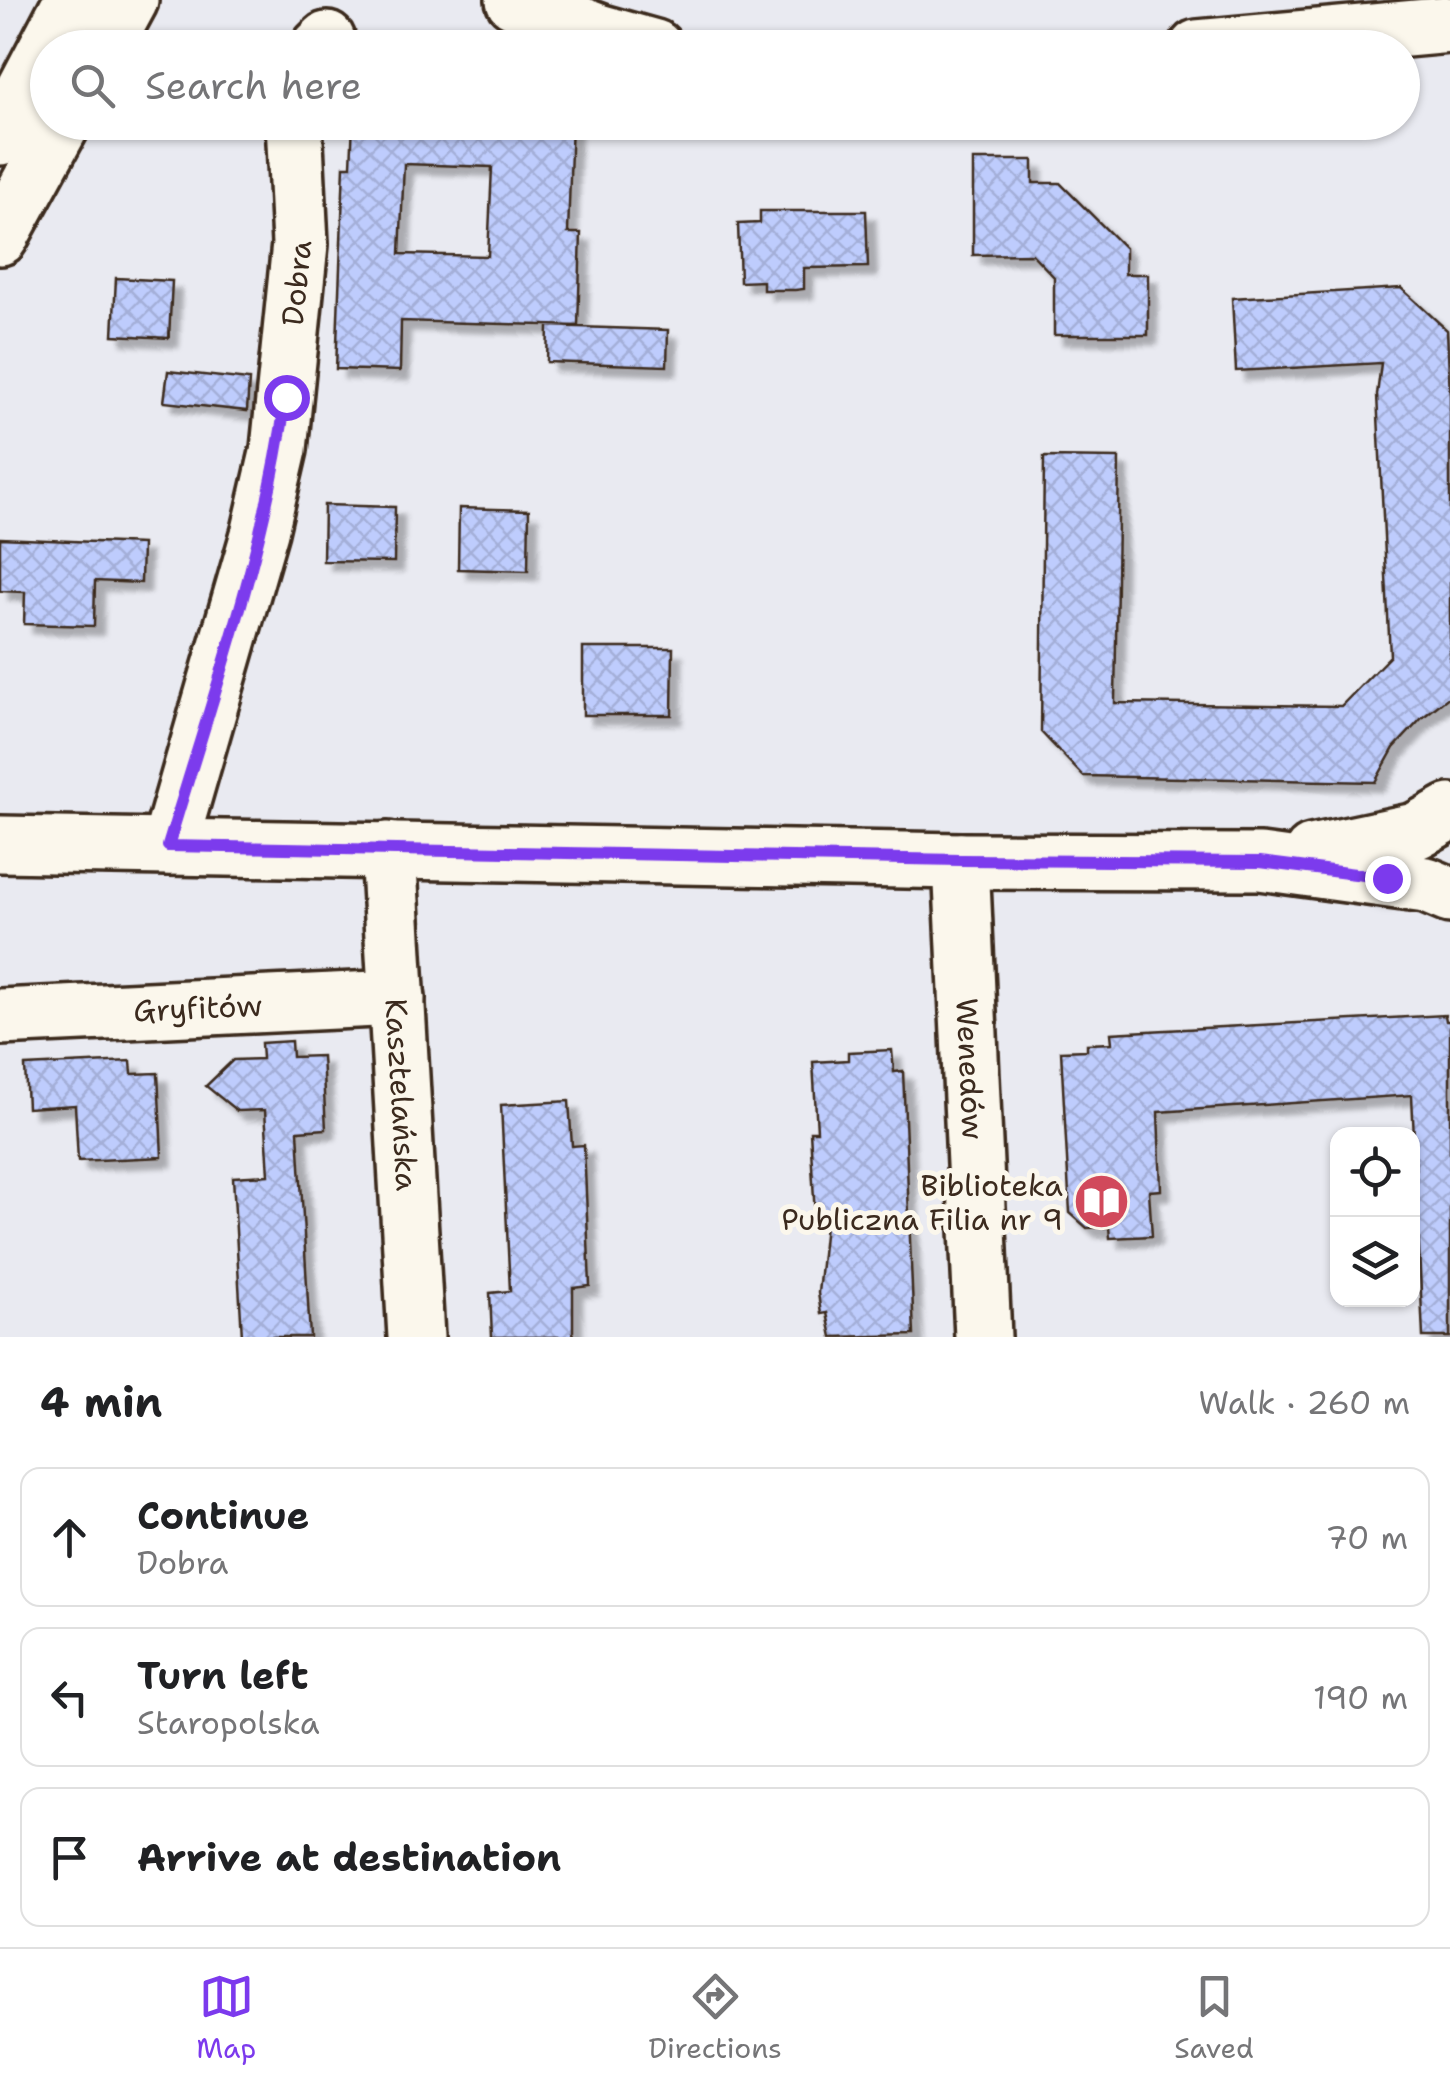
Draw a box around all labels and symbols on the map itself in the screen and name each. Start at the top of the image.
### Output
street label: Dobra [271,238,321,328]
route start [264,375,310,421]
route end [1365,856,1411,902]
street label: Gryfitów [132,984,263,1031]
street label: Kasztelańska [376,997,428,1192]
street label: Wenedów [947,997,994,1141]
place label: Biblioteka Publiczna Filia nr 9 [781,1165,1063,1240]
library icon: Biblioteka Publiczna Filia nr 9 [1072,1172,1132,1232]

